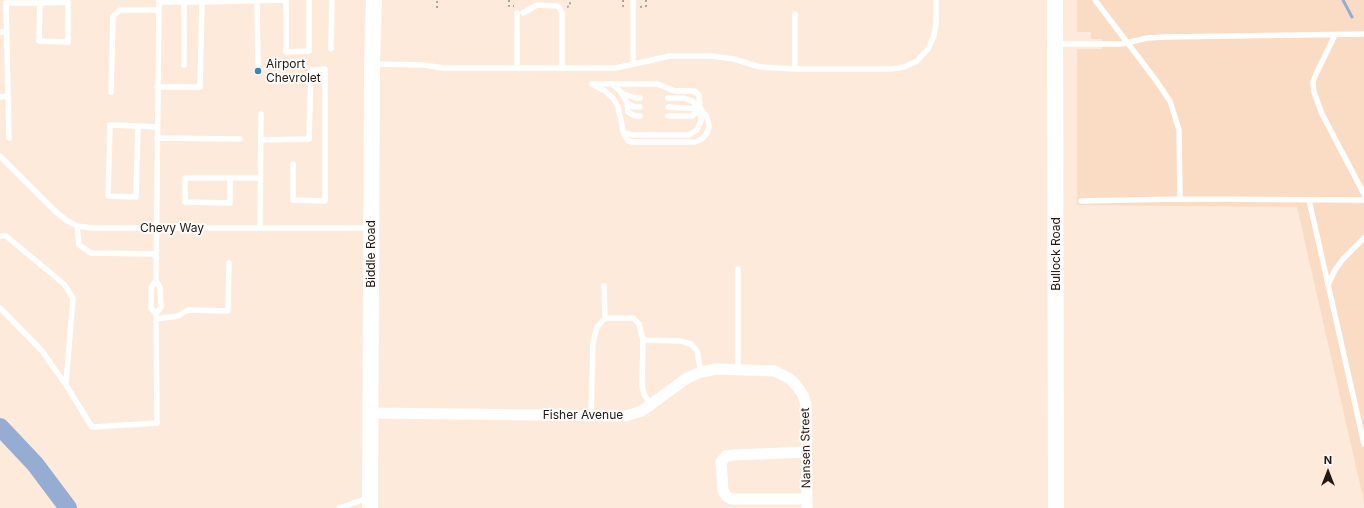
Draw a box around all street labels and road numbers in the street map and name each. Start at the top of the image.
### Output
street label: Bullock Road [1049,217,1063,291]
street label: Biddle Road [364,220,378,288]
street label: Chevy Way [140,221,204,235]
street label: Fisher Avenue [543,408,623,422]
street label: Nansen Street [798,408,814,488]

